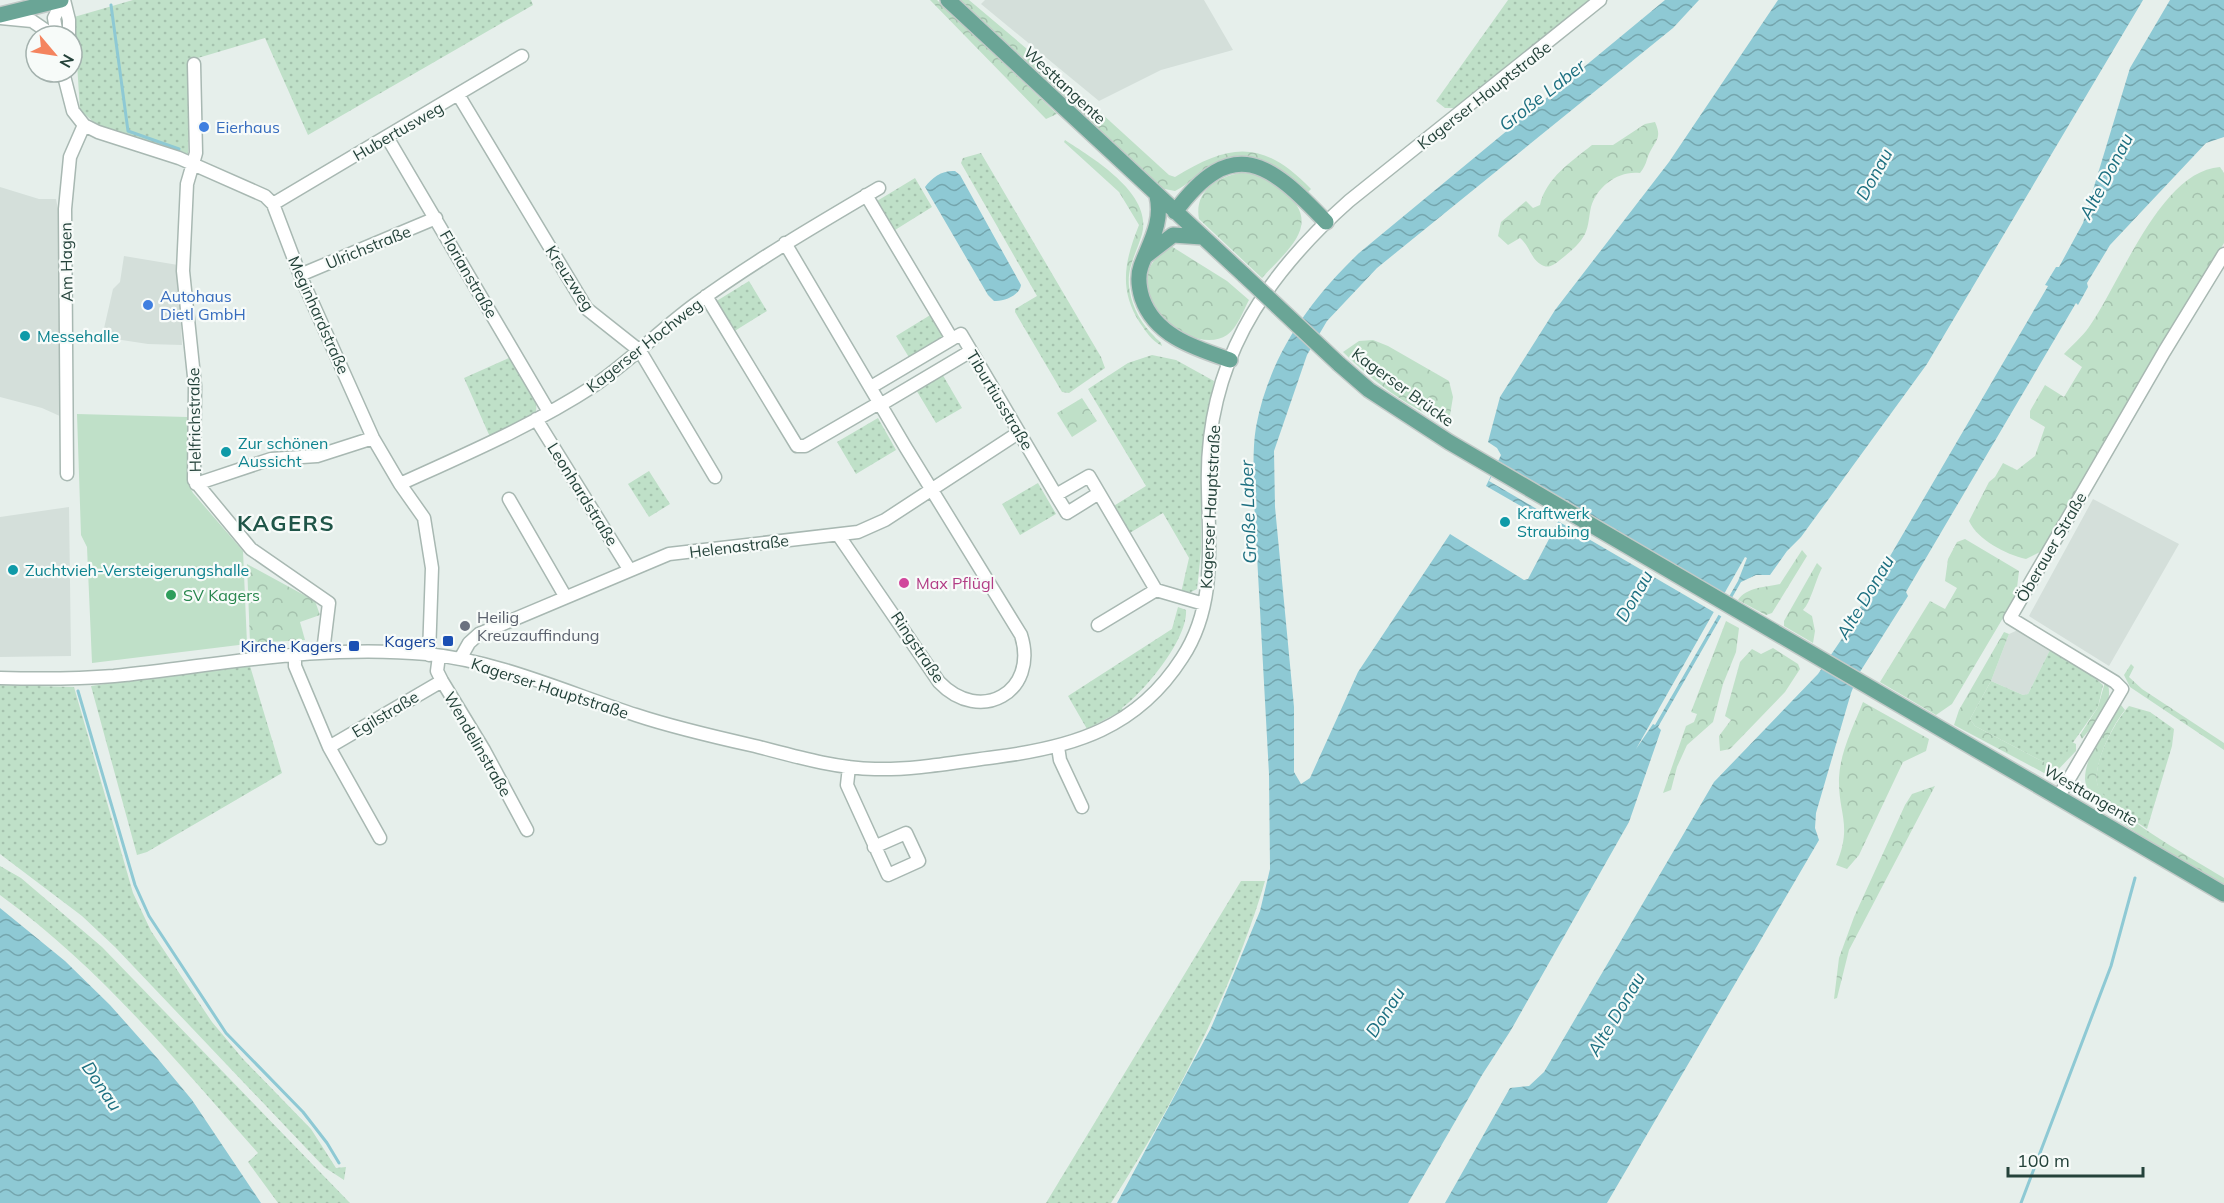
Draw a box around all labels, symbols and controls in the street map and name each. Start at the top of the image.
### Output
north arrow [24,24,84,84]
street label: Kagerser Hauptstraße [1413,37,1555,153]
street label: Westtangente [1020,42,1110,128]
text: N [55,51,79,71]
water label: Große Laber [1494,53,1591,136]
street label: Hubertusweg [349,97,447,165]
place label: Eierhaus [216,117,280,137]
marker: Eierhaus [197,120,211,134]
water label: Alte Donau [2073,129,2138,224]
water label: Donau [1850,144,1898,204]
street label: Ulrichstraße [323,221,413,273]
street label: Am Hagen [55,222,77,302]
street label: Florianstraße [436,226,502,322]
street label: Kreuzweg [541,241,599,315]
street label: Meginhardstraße [284,253,354,377]
place label: Autohaus Dietl GmbH [160,286,246,324]
street label: Kagerser Hochweg [582,294,706,396]
marker: Autohaus Dietl GmbH [141,298,155,312]
place label: Messehalle [37,326,119,346]
marker: Messehalle [18,329,32,343]
street label: Kagerser Brücke [1348,343,1458,431]
street label: Tiburtiusstraße [962,347,1038,453]
street label: Helfrichstraße [183,367,205,473]
street label: Kagerser Hauptstraße [1196,424,1224,590]
place label: Zur schönen Aussicht [238,433,328,471]
street label: Leonhardstraße [543,439,623,549]
marker: Zur schönen Aussicht [219,445,233,459]
water label: Große Laber [1235,458,1261,564]
street label: Öberauer Straße [2011,488,2091,606]
place label: Kraftwerk Straubing [1517,503,1591,541]
district label: KAGERS [237,509,335,537]
marker: Kraftwerk Straubing [1498,515,1512,529]
street label: Helenastraße [688,530,790,562]
water label: Alte Donau [1831,551,1899,644]
place label: Zuchtvieh-Versteigerungshalle [25,560,249,580]
marker: Zuchtvieh-Versteigerungshalle [6,563,20,577]
water label: Donau [1610,566,1658,626]
place label: Max Pflügl [916,573,994,593]
marker: Max Pflügl [897,576,911,590]
place label: SV Kagers [183,585,260,605]
marker: SV Kagers [164,588,178,602]
place label: Heilig Kreuzauffindung [477,607,599,645]
street label: Ringstraße [887,608,949,686]
marker: Heilig Kreuzauffindung [458,619,472,633]
place label: Kagers [384,631,436,651]
marker: Kagers [441,634,455,648]
place label: Kirche Kagers [240,636,342,656]
marker: Kirche Kagers [347,639,361,653]
street label: Kagerser Hauptstraße [469,653,631,723]
street label: Egilstraße [348,686,422,742]
street label: Wendelinstraße [440,688,516,800]
street label: Westtangente [2040,760,2142,830]
water label: Alte Donau [1582,968,1650,1061]
water label: Donau [1360,982,1410,1042]
water label: Donau [77,1057,127,1115]
scale bar [2008,1140,2143,1178]
text: 100 m [2017,1149,2070,1172]

